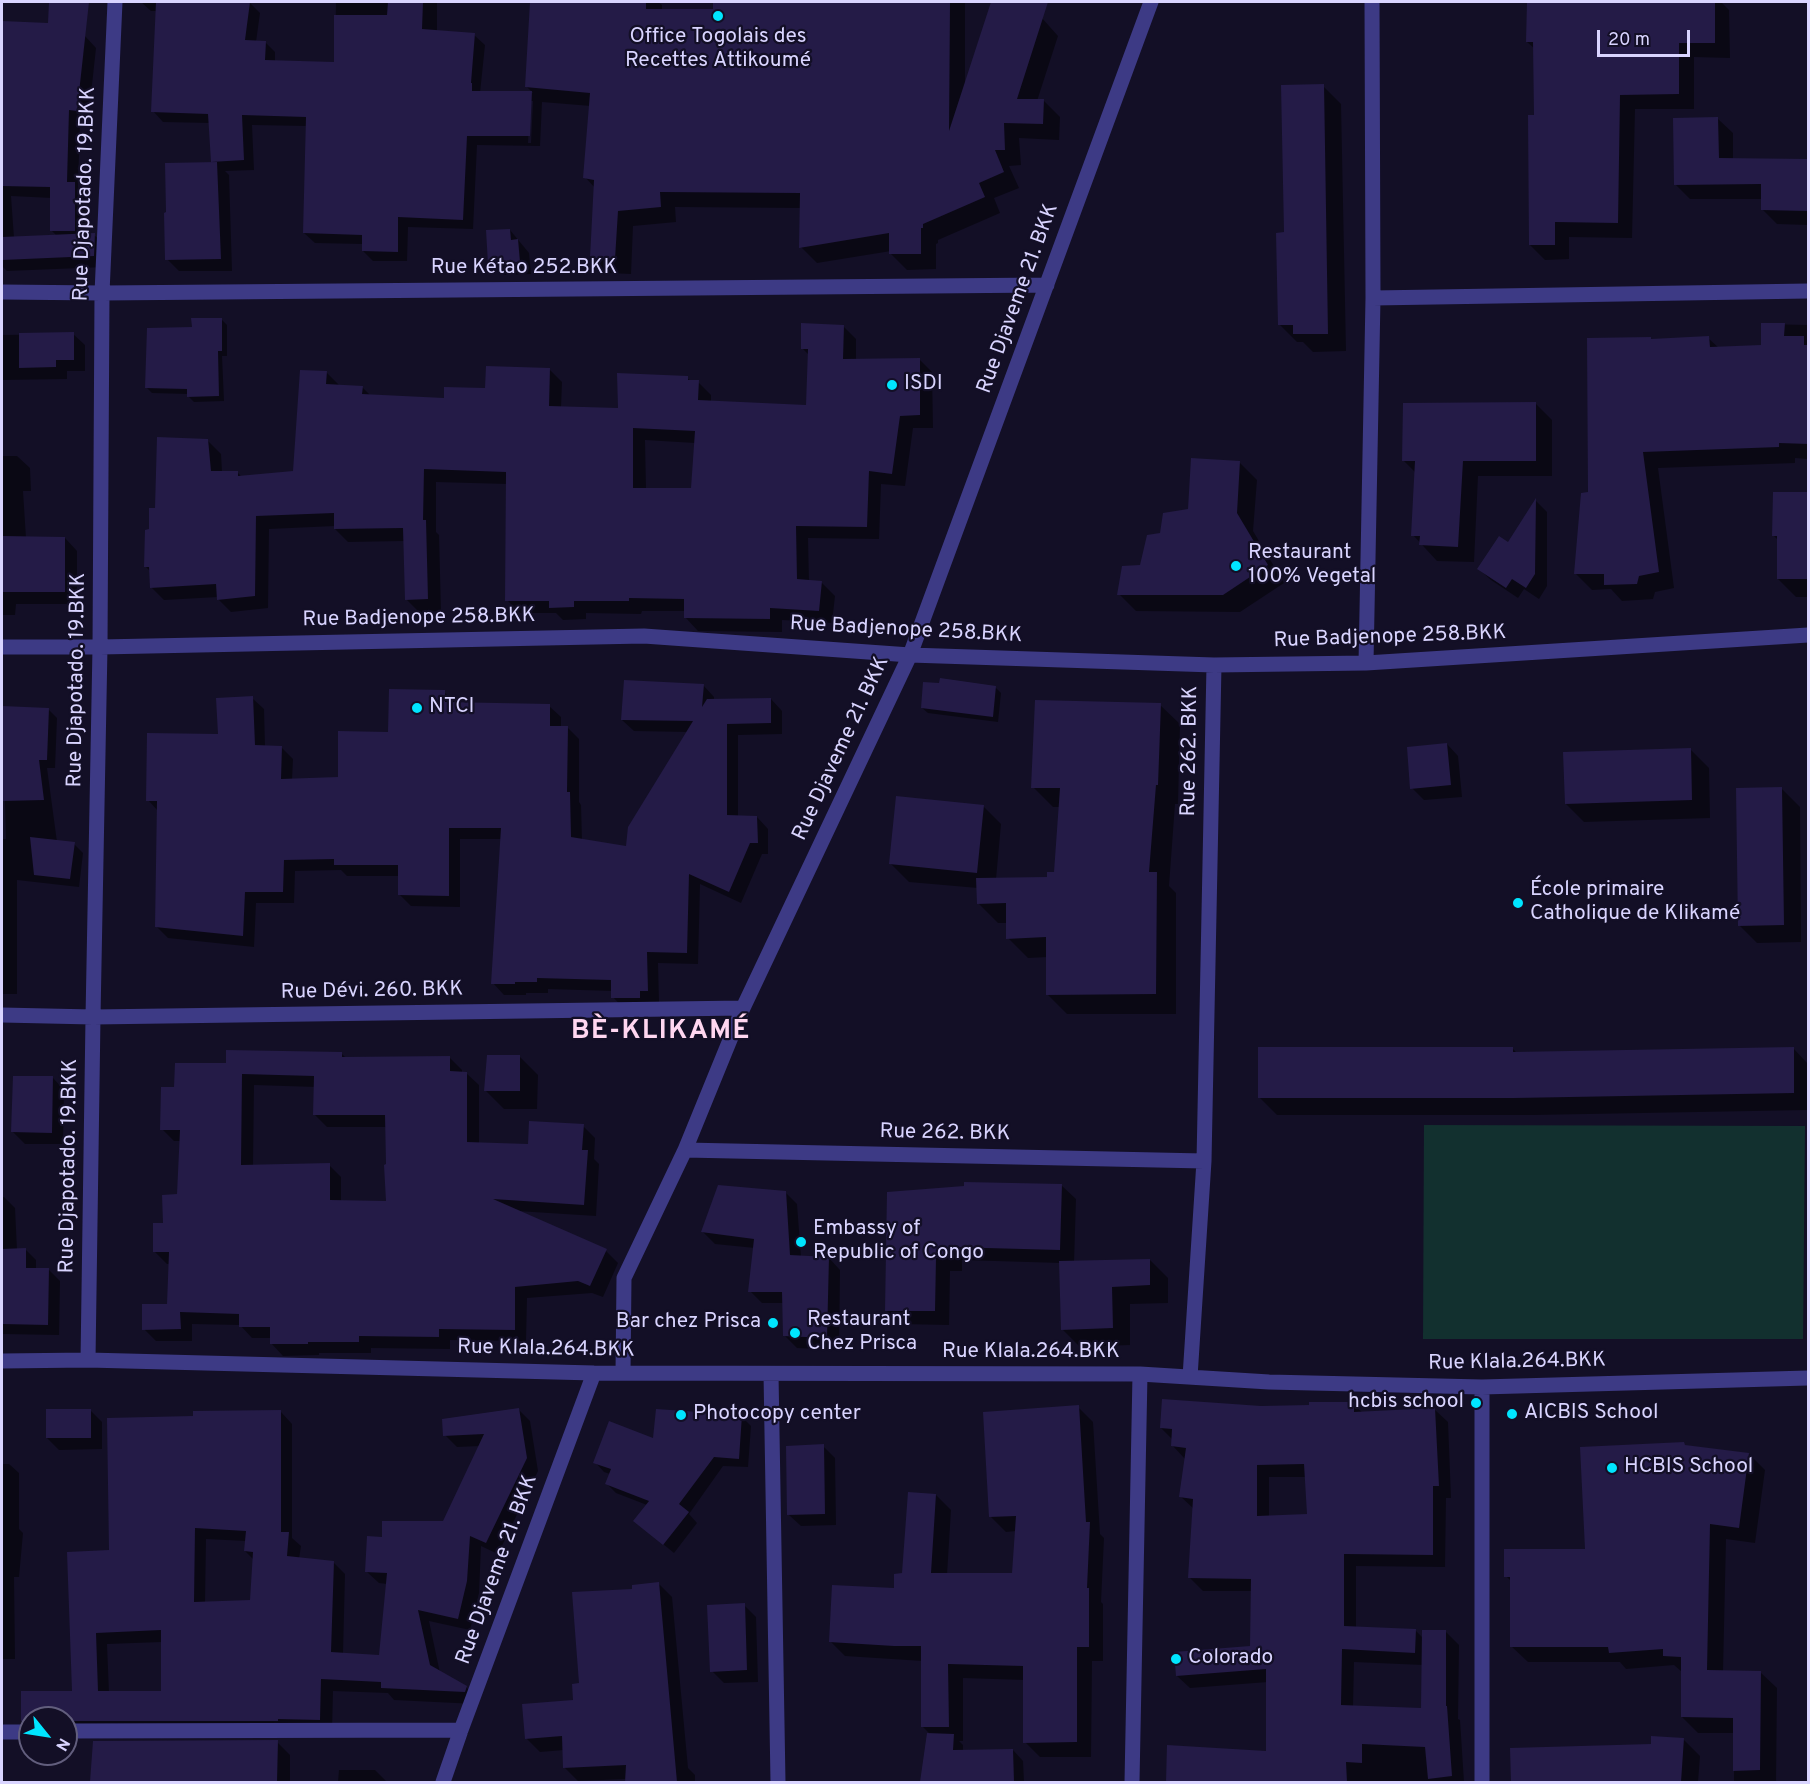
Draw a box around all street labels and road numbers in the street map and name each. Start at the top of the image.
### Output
street label: Rue Djapotado. 19.BKK [70,86,102,302]
street label: Rue Djaveme 21. BKK [973,201,1065,397]
street label: Rue Kétao 252.BKK [431,256,617,282]
street label: Rue Djapotado. 19.BKK [64,572,92,788]
street label: Rue Badjenope 258.BKK [302,604,536,634]
street label: Rue Badjenope 258.BKK [789,612,1023,650]
street label: Rue Badjenope 258.BKK [1273,621,1507,655]
street label: Rue Djaveme 21. BKK [788,653,896,845]
street label: Rue 262. BKK [1177,685,1205,817]
street label: Rue Dévi. 260. BKK [280,978,464,1006]
street label: Rue Djapotado. 19.BKK [56,1058,84,1274]
street label: Rue 262. BKK [879,1120,1011,1148]
street label: Rue Klala.264.BKK [457,1336,635,1364]
street label: Rue Klala.264.BKK [942,1340,1120,1366]
street label: Rue Klala.264.BKK [1428,1349,1606,1377]
street label: Rue Djaveme 21. BKK [452,1472,544,1668]

